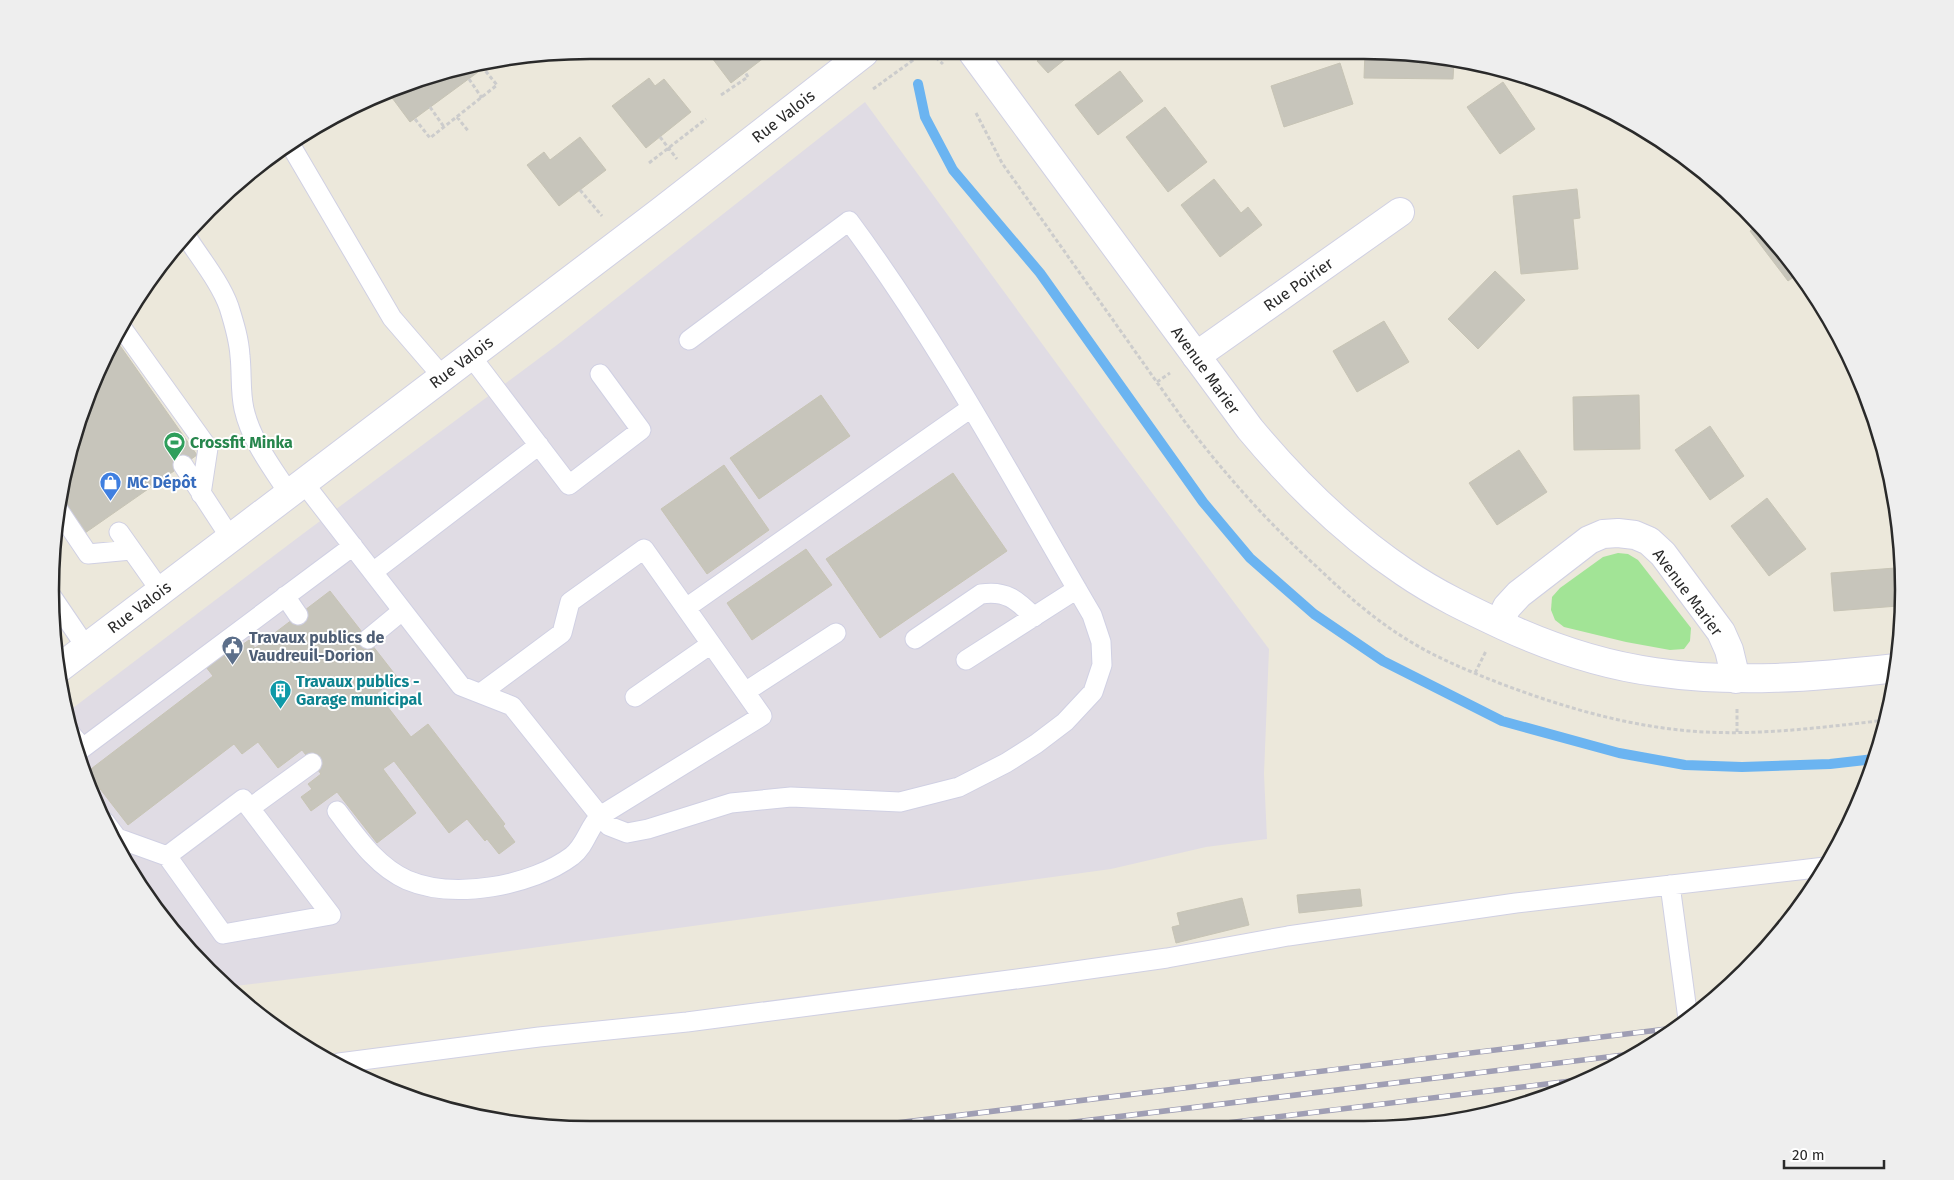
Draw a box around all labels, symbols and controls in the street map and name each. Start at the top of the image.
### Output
street label: Rue Valois [748,86,819,147]
street label: Rue Poirier [1260,253,1337,315]
street label: Avenue Marier [1167,323,1244,419]
street label: Rue Valois [426,332,497,392]
sports icon: Crossfit Minka [162,430,186,461]
place label: Crossfit Minka [190,433,293,452]
shop icon: MC Dépôt [99,470,123,501]
place label: MC Dépôt [127,473,198,492]
street label: Avenue Marier [1649,545,1727,640]
street label: Rue Valois [104,577,175,637]
place label: Travaux publics de Vaudreuil-Dorion [248,628,385,665]
public building icon: Travaux publics de Vaudreuil-Dorion [221,634,245,665]
place label: Travaux publics - Garage municipal [296,672,422,709]
building icon: Travaux publics - Garage municipal [268,678,292,709]
scale bar [1784,1138,1884,1170]
text: 20 m [1792,1146,1825,1164]

